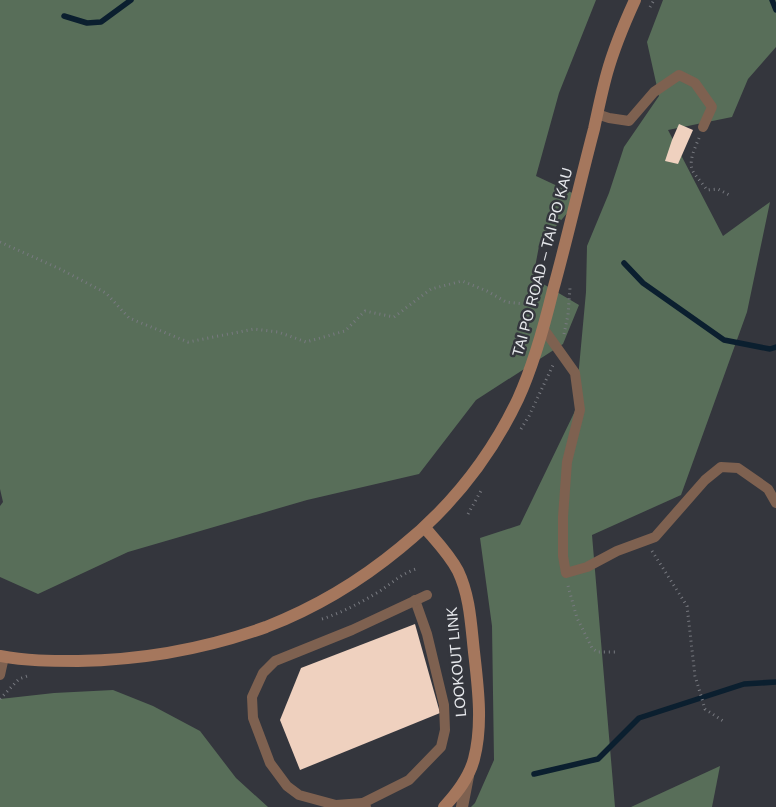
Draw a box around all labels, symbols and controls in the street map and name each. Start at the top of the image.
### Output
street label: TAI PO ROAD – TAI PO KAU [509,166,575,358]
street label: LOOKOUT LINK [443,606,469,718]

